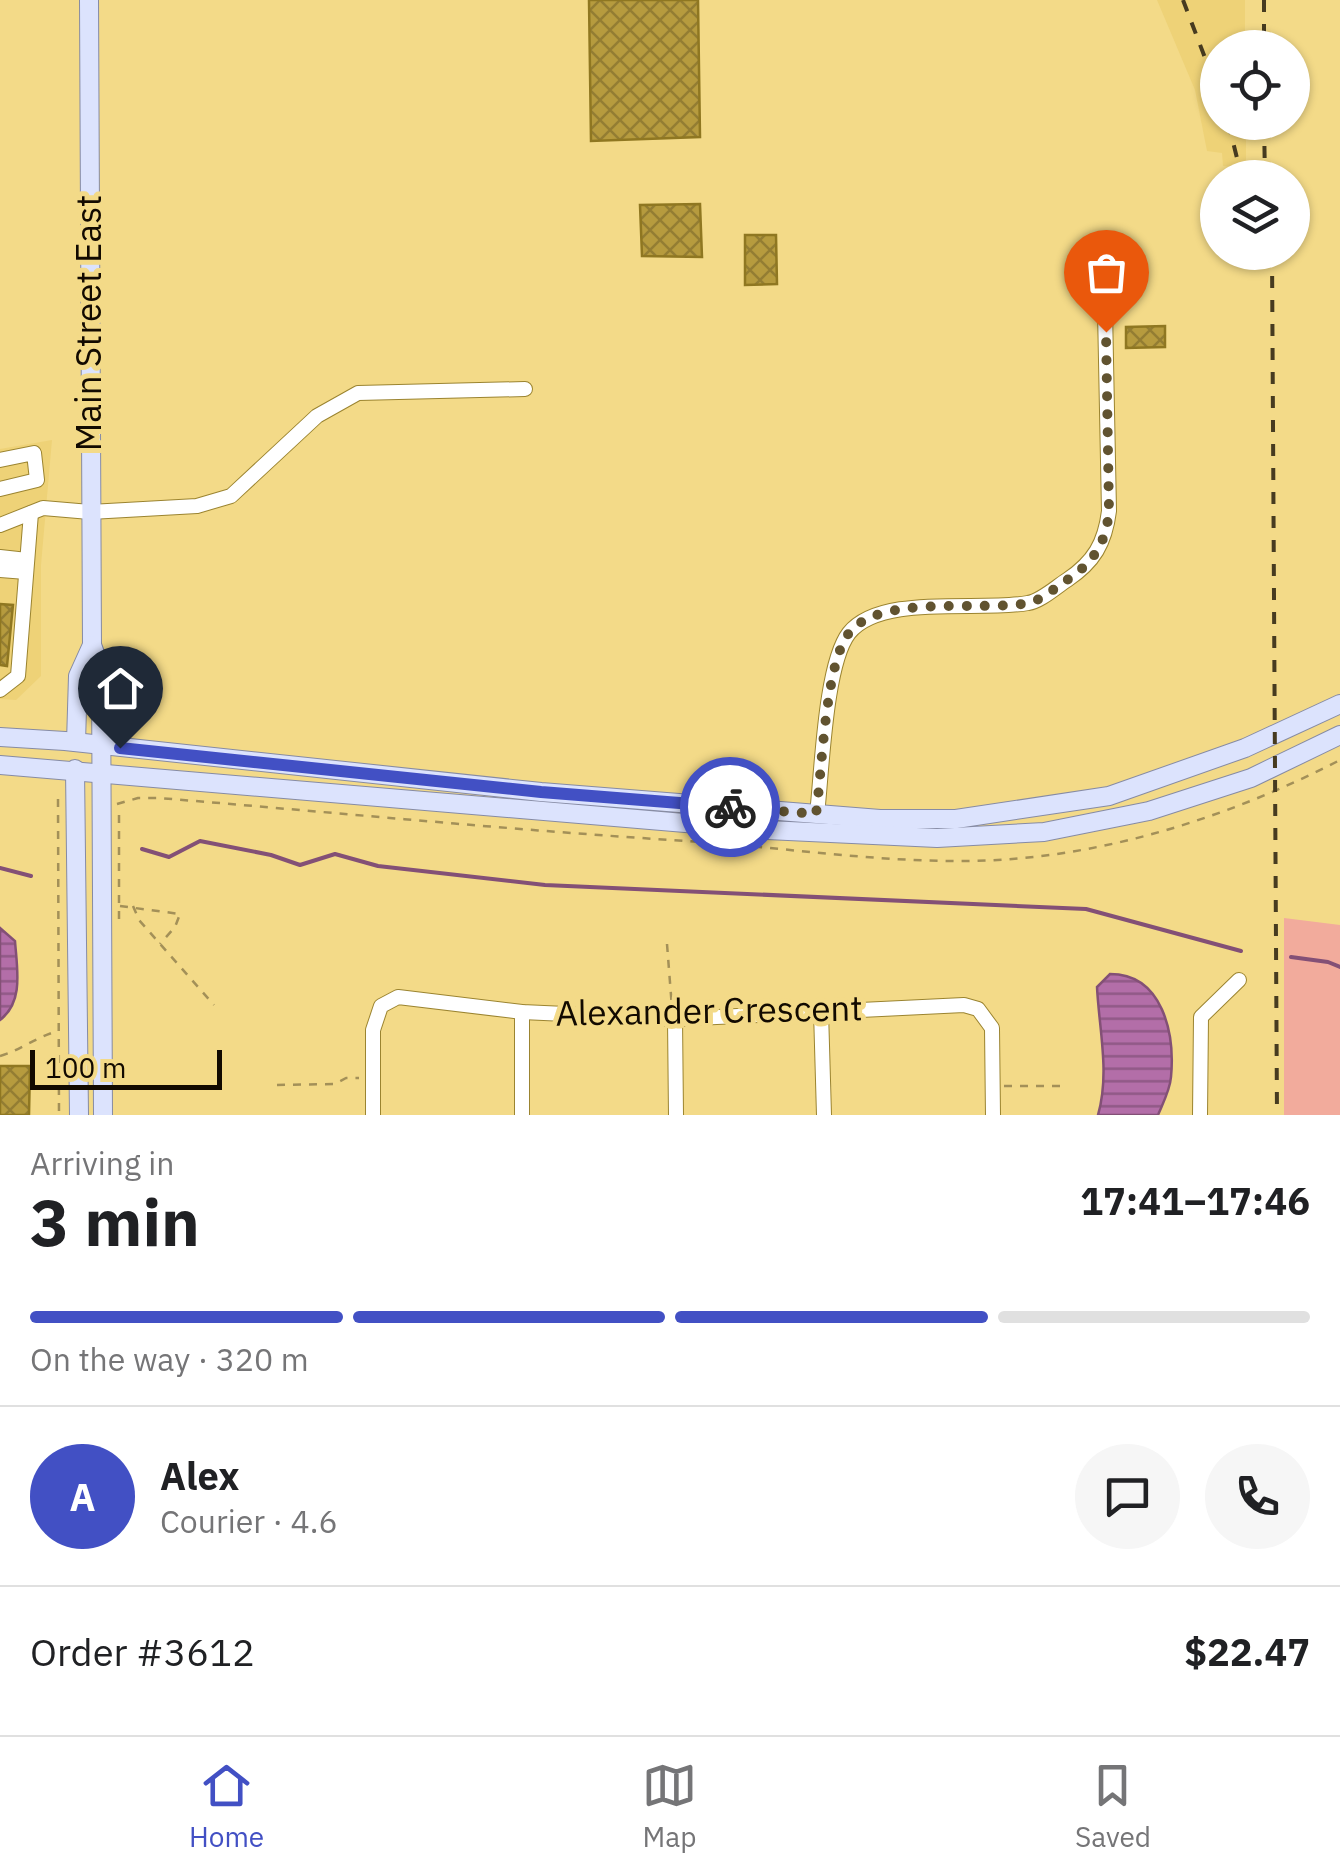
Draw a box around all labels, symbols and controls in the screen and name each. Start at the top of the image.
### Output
map controls [1200,30,1310,270]
button: locate [1200,30,1310,140]
button: layers [1200,160,1310,270]
street label: Main Street East [65,195,111,451]
pin [1064,230,1149,333]
icon: bag [1079,245,1134,300]
pin [78,646,163,749]
icon: home [93,661,148,716]
courier [680,757,780,857]
icon: bike [703,780,758,835]
street label: Alexander Crescent [555,984,863,1036]
scale bar [30,1045,222,1090]
text: 100 m [45,1049,126,1086]
text: Arriving in [30,1142,175,1184]
text: 17:41–17:46 [1080,1176,1310,1225]
text: 3 min [30,1179,200,1264]
text: On the way · 320 m [30,1338,309,1380]
button: chat [1075,1444,1180,1549]
button: phone [1205,1444,1310,1549]
text: Alex [160,1451,240,1500]
text: A [69,1472,96,1521]
text: Courier · 4.6 [160,1500,338,1542]
text: Order #3612 [30,1627,255,1676]
text: $22.47 [1184,1627,1310,1676]
tab: Home [189,1758,264,1855]
tab: Map [642,1758,697,1855]
tab: Saved [1075,1758,1151,1855]

